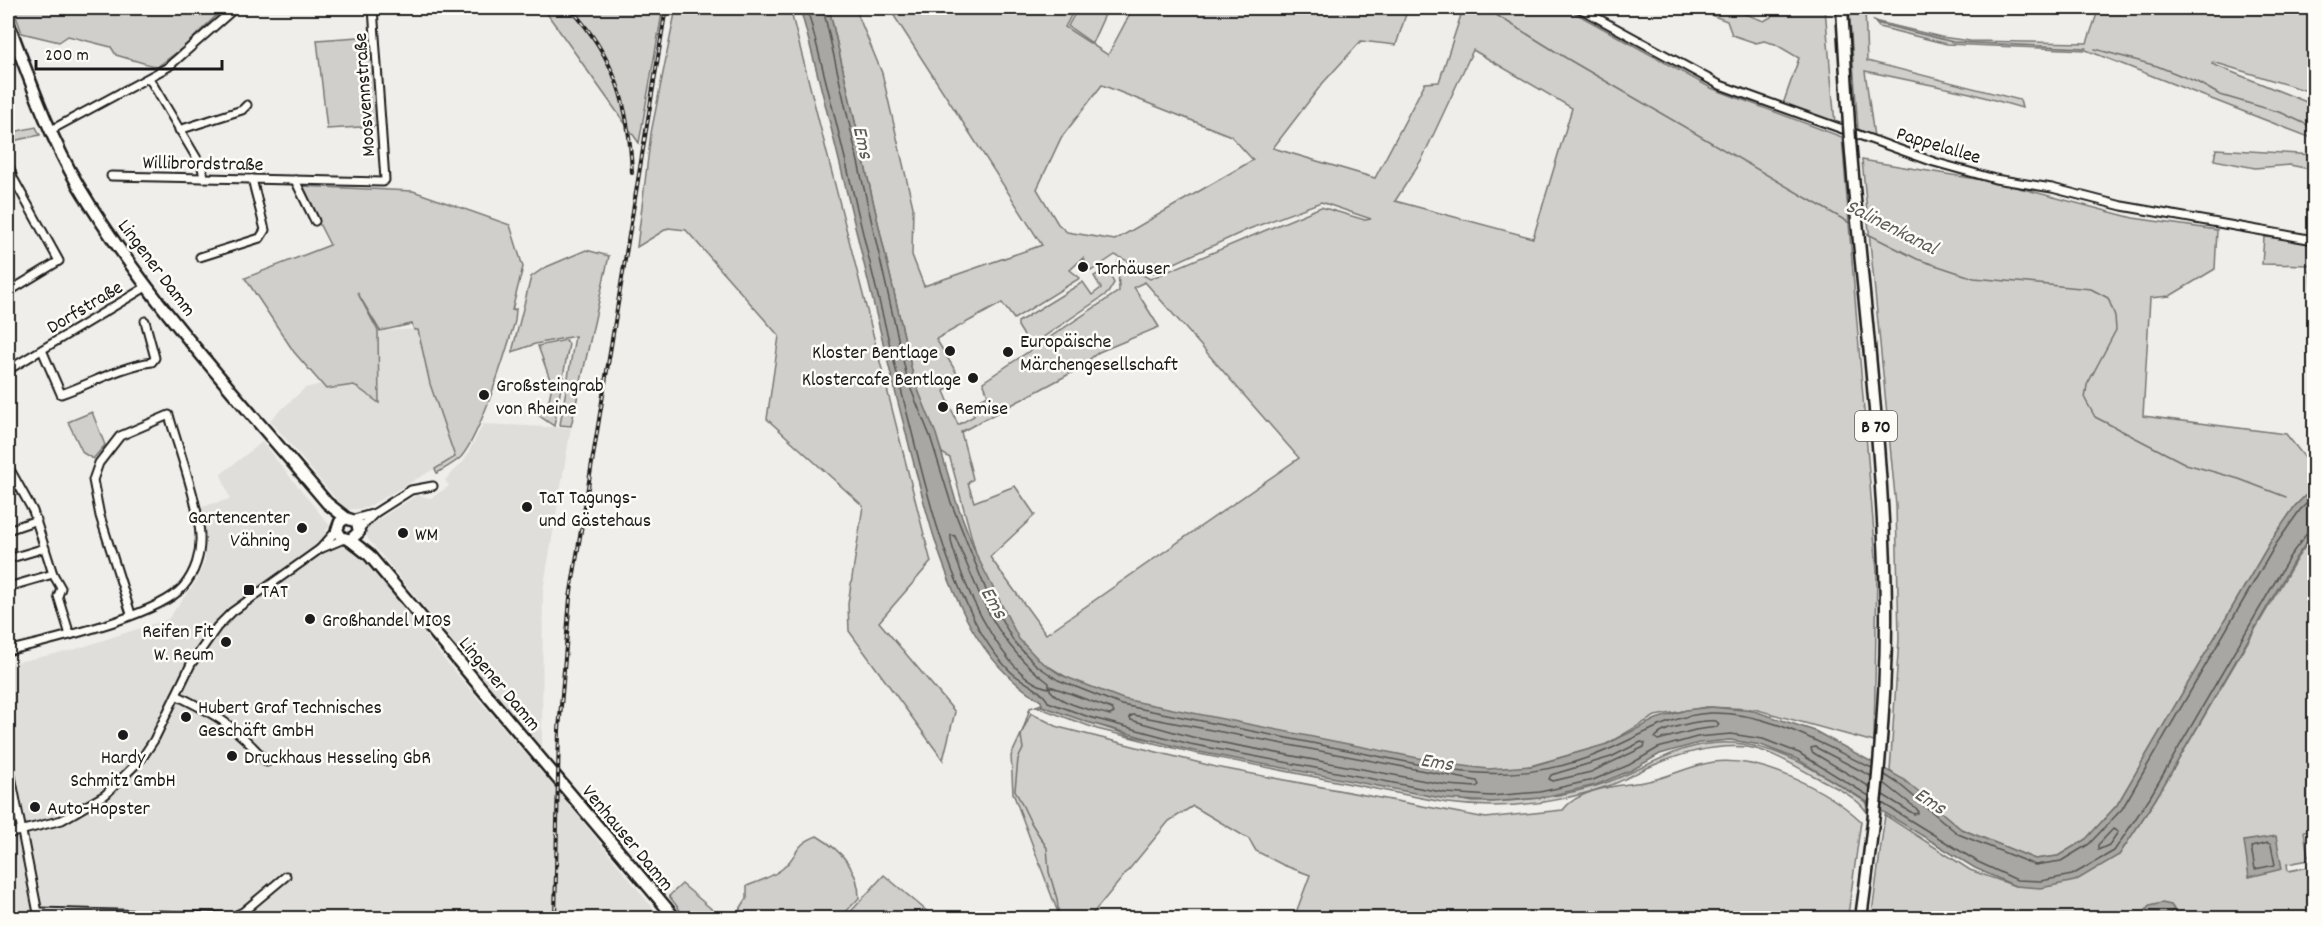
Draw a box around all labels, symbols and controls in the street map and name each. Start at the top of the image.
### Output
street label: Moosvennstraße [348,32,384,158]
scale bar [36,33,222,71]
text: 200 m [45,44,89,69]
street label: Pappelallee [1892,121,1984,173]
water label: Ems [843,123,880,163]
street label: Willibrordstraße [142,150,264,180]
water label: Salinenkanal [1839,193,1944,266]
street label: Lingener Damm [110,214,202,324]
place label: Torhäuser [1095,256,1171,284]
marker: Torhäuser [1076,260,1090,274]
street label: Dorfstraße [42,275,129,342]
place label: Europäische Märchengesellschaft [1020,329,1178,380]
place label: Kloster Bentlage [812,340,938,368]
marker: Kloster Bentlage [943,344,957,358]
marker: Europäische Märchengesellschaft [1001,345,1015,359]
place label: Klostercafe Bentlage [802,367,961,395]
marker: Klostercafe Bentlage [966,371,980,385]
place label: Großsteingrab von Rheine [496,373,604,424]
marker: Großsteingrab von Rheine [477,388,491,402]
place label: Remise [955,396,1008,424]
marker: Remise [936,400,950,414]
road number: B 70 [1855,411,1897,441]
place label: TaT Tagungs- und Gästehaus [539,485,651,536]
marker: TaT Tagungs- und Gästehaus [520,500,534,514]
place label: Gartencenter Vähning [188,505,291,556]
marker: Gartencenter Vähning [295,521,309,535]
place label: WM [415,522,438,550]
marker: WM [396,526,410,540]
place label: TAT [261,579,288,607]
water label: Ems [971,582,1014,626]
marker: TAT [242,583,256,597]
place label: Großhandel MIOS [322,608,451,636]
marker: Großhandel MIOS [303,612,317,626]
place label: Reifen Fit W. Reum [142,619,214,670]
street label: Lingener Damm [451,632,547,738]
marker: Reifen Fit W. Reum [219,635,233,649]
place label: Hubert Graf Technisches Geschäft GmbH [198,695,382,746]
marker: Hubert Graf Technisches Geschäft GmbH [179,710,193,724]
marker: Hardy Schmitz GmbH [116,728,130,742]
place label: Hardy Schmitz GmbH [70,745,176,796]
place label: Druckhaus Hesseling GbR [244,745,431,773]
water label: Ems [1418,747,1456,782]
marker: Druckhaus Hesseling GbR [225,749,239,763]
street label: Venhauser Damm [574,780,680,898]
water label: Ems [1907,781,1952,825]
place label: Auto-Hopster [47,796,151,824]
marker: Auto-Hopster [28,800,42,814]

